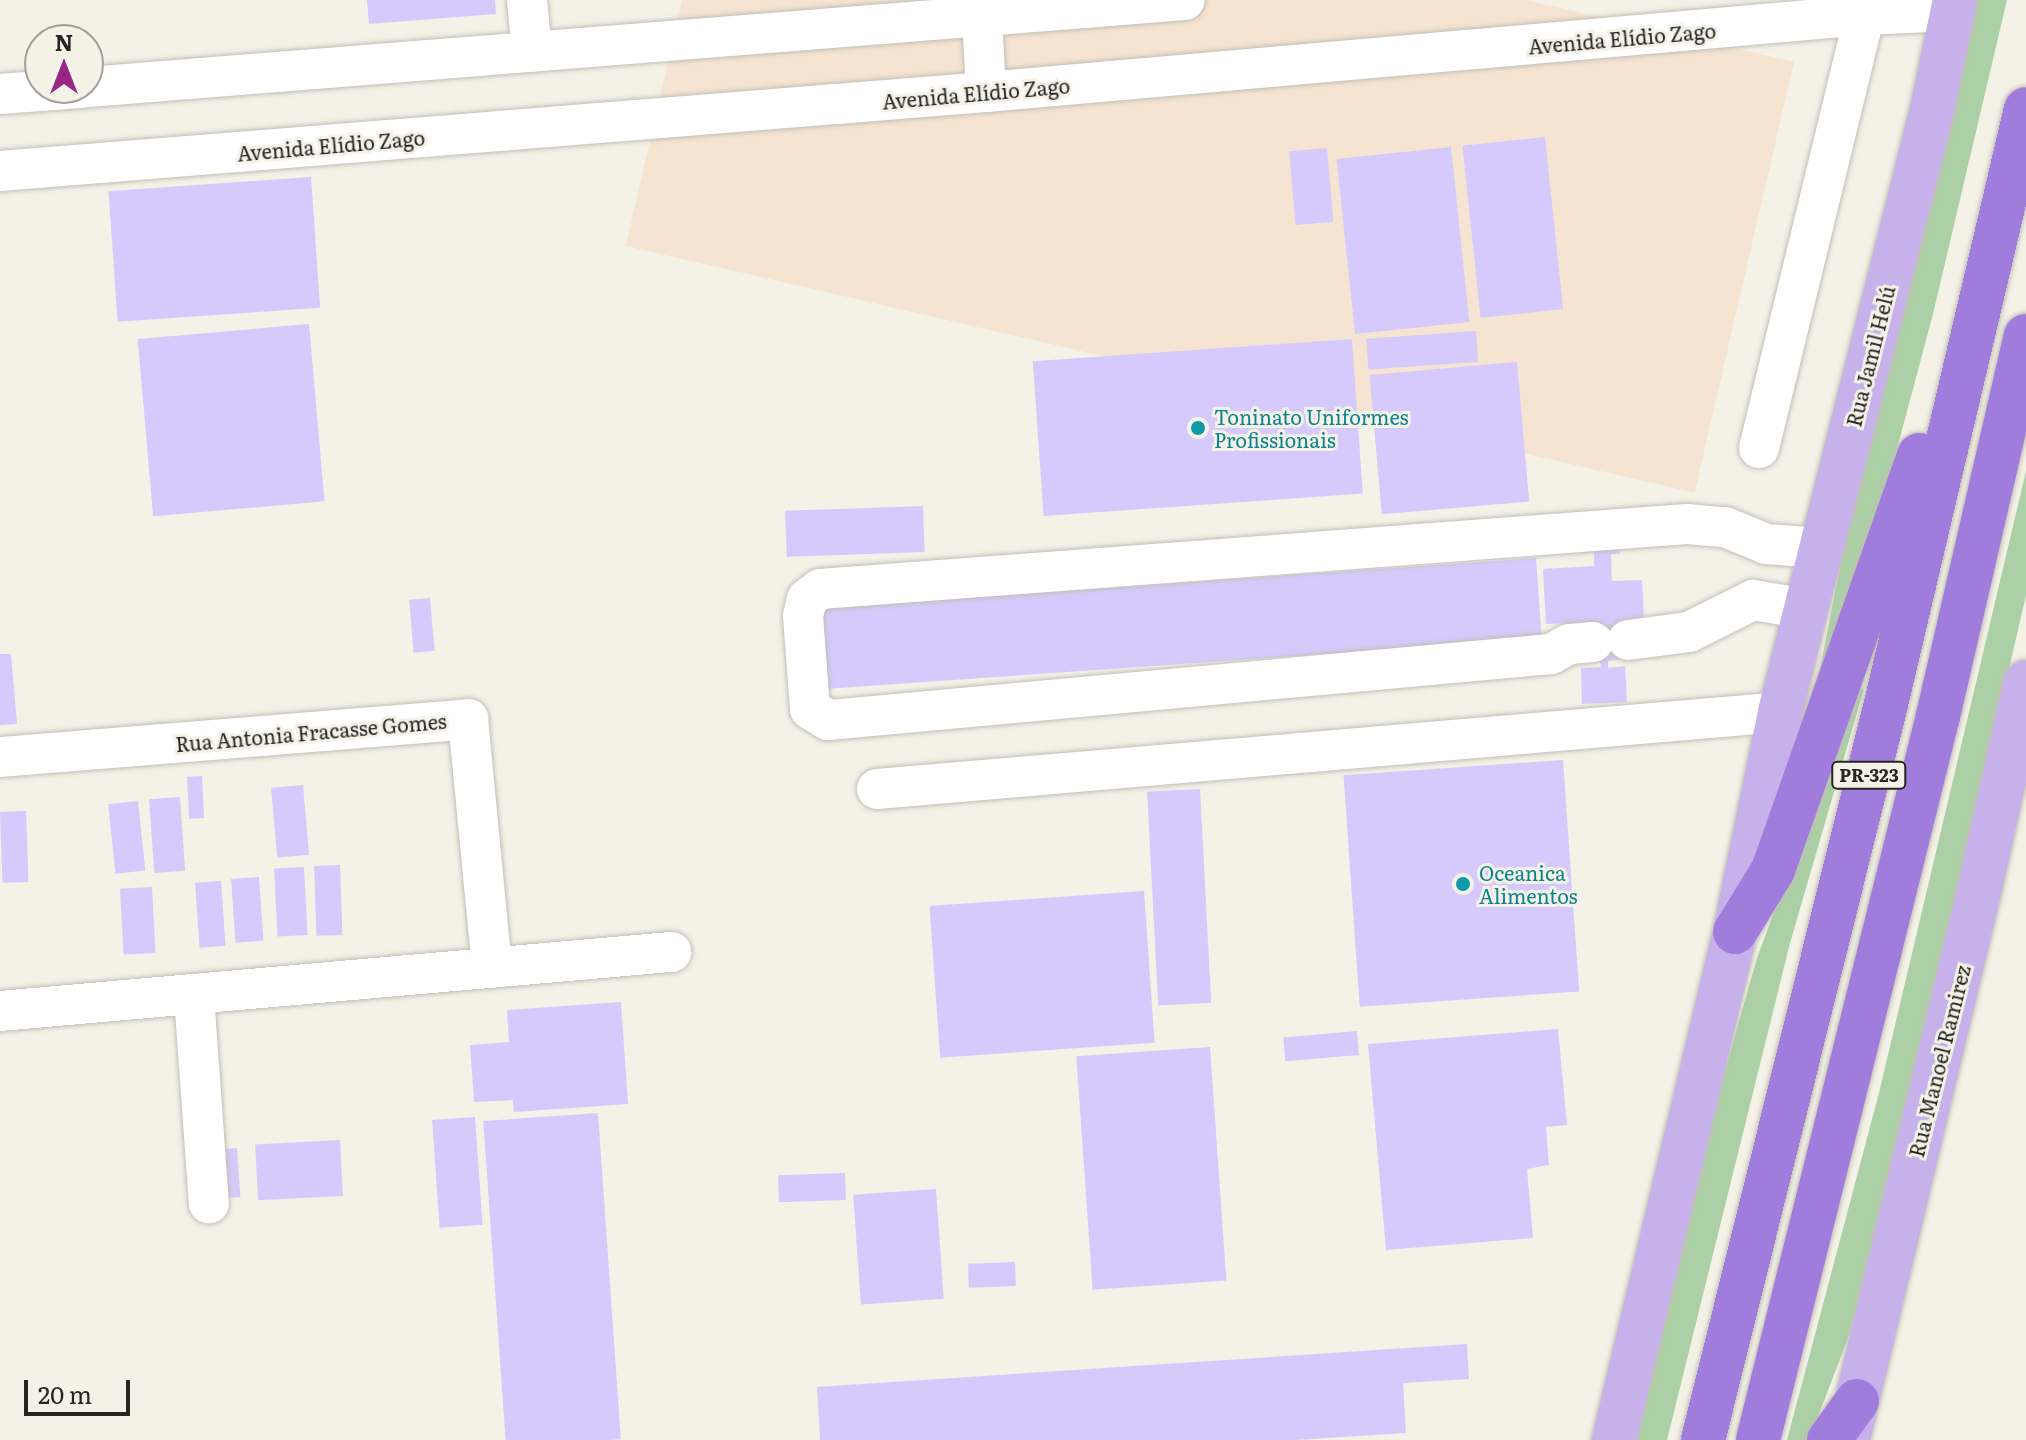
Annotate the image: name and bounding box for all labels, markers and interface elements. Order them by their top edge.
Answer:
street label: Avenida Elídio Zago [1527,18,1717,58]
north arrow [24,24,104,104]
text: N [55,25,73,58]
street label: Avenida Elídio Zago [881,73,1071,113]
street label: Avenida Elídio Zago [236,125,426,165]
street label: Rua Jamil Helú [1841,283,1899,429]
place label: Toninato Uniformes Profissionais [1214,404,1409,451]
marker: Toninato Uniformes Profissionais [1189,419,1207,437]
street label: Rua Antonia Fracasse Gomes [174,708,448,756]
road number: PR-323 [1831,761,1907,789]
place label: Oceanica Alimentos [1479,860,1578,907]
marker: Oceanica Alimentos [1454,875,1472,893]
street label: Rua Manoel Ramirez [1904,963,1974,1159]
scale bar [28,1364,134,1414]
text: 20 m [38,1376,92,1411]

